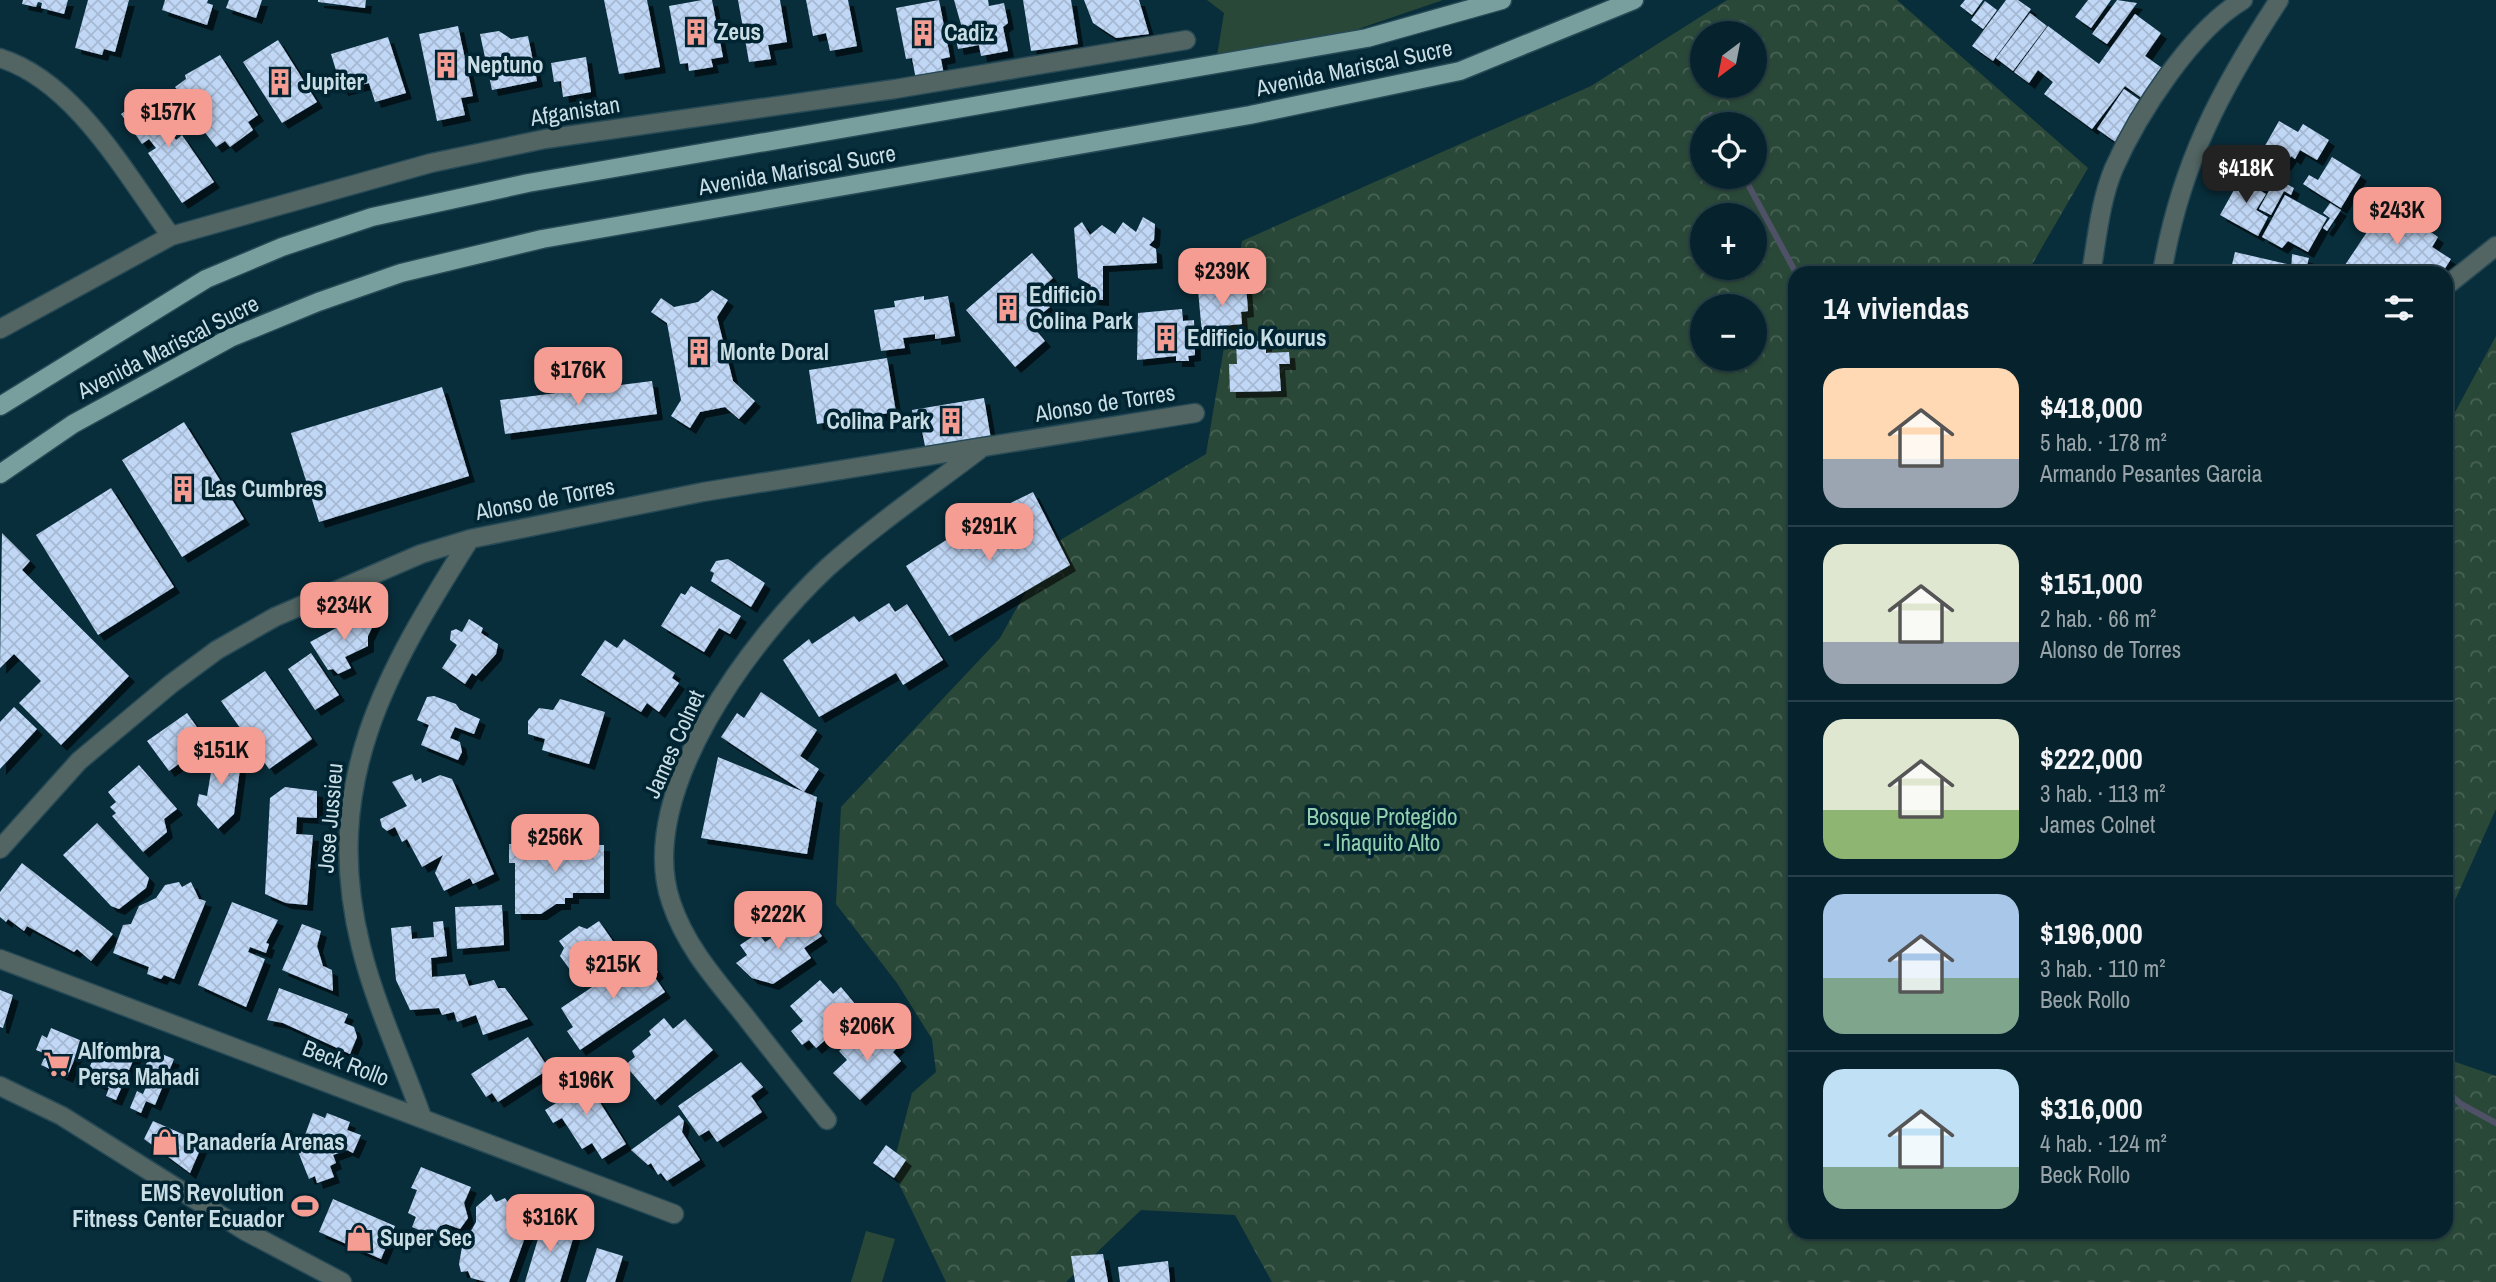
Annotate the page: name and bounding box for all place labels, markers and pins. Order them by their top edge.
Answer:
place label: Zeus [717,16,761,47]
building icon: Zeus [681,17,711,47]
place label: Cadiz [944,17,995,48]
building icon: Cadiz [908,18,938,48]
place label: Neptuno [467,49,543,80]
building icon: Neptuno [431,50,461,80]
place label: Jupiter [301,66,365,97]
building icon: Jupiter [265,67,295,97]
pin: $157K [119,90,217,149]
pin: $418K [2197,146,2295,205]
pin: $243K [2348,188,2446,247]
pin: $239K [1173,248,1271,308]
place label: Edificio Colina Park [1029,279,1133,336]
building icon: Edificio Colina Park [993,293,1023,323]
place label: Edificio Kourus [1187,322,1326,353]
building icon: Edificio Kourus [1151,323,1181,353]
place label: Monte Doral [720,336,829,367]
building icon: Monte Doral [684,337,714,367]
pin: $176K [529,348,627,407]
place label: Colina Park [826,405,931,436]
building icon: Colina Park [936,406,966,436]
place label: Las Cumbres [204,473,324,504]
building icon: Las Cumbres [168,474,198,504]
pin: $291K [940,504,1038,563]
pin: $234K [295,582,393,642]
pin: $151K [172,728,270,787]
pin: $256K [506,814,604,874]
pin: $222K [729,892,827,951]
pin: $215K [564,942,662,1001]
pin: $206K [818,1004,916,1063]
place label: Alfombra Persa Mahadi [78,1035,200,1092]
supermarket icon: Alfombra Persa Mahadi [42,1049,72,1079]
pin: $196K [537,1058,635,1117]
place label: Panadería Arenas [186,1126,345,1157]
shop icon: Panadería Arenas [150,1127,180,1157]
place label: EMS Revolution Fitness Center Ecuador [72,1177,285,1234]
sports icon: EMS Revolution Fitness Center Ecuador [290,1191,320,1221]
pin: $316K [501,1194,599,1254]
place label: Super Sec [380,1222,472,1253]
shop icon: Super Sec [344,1223,374,1253]

